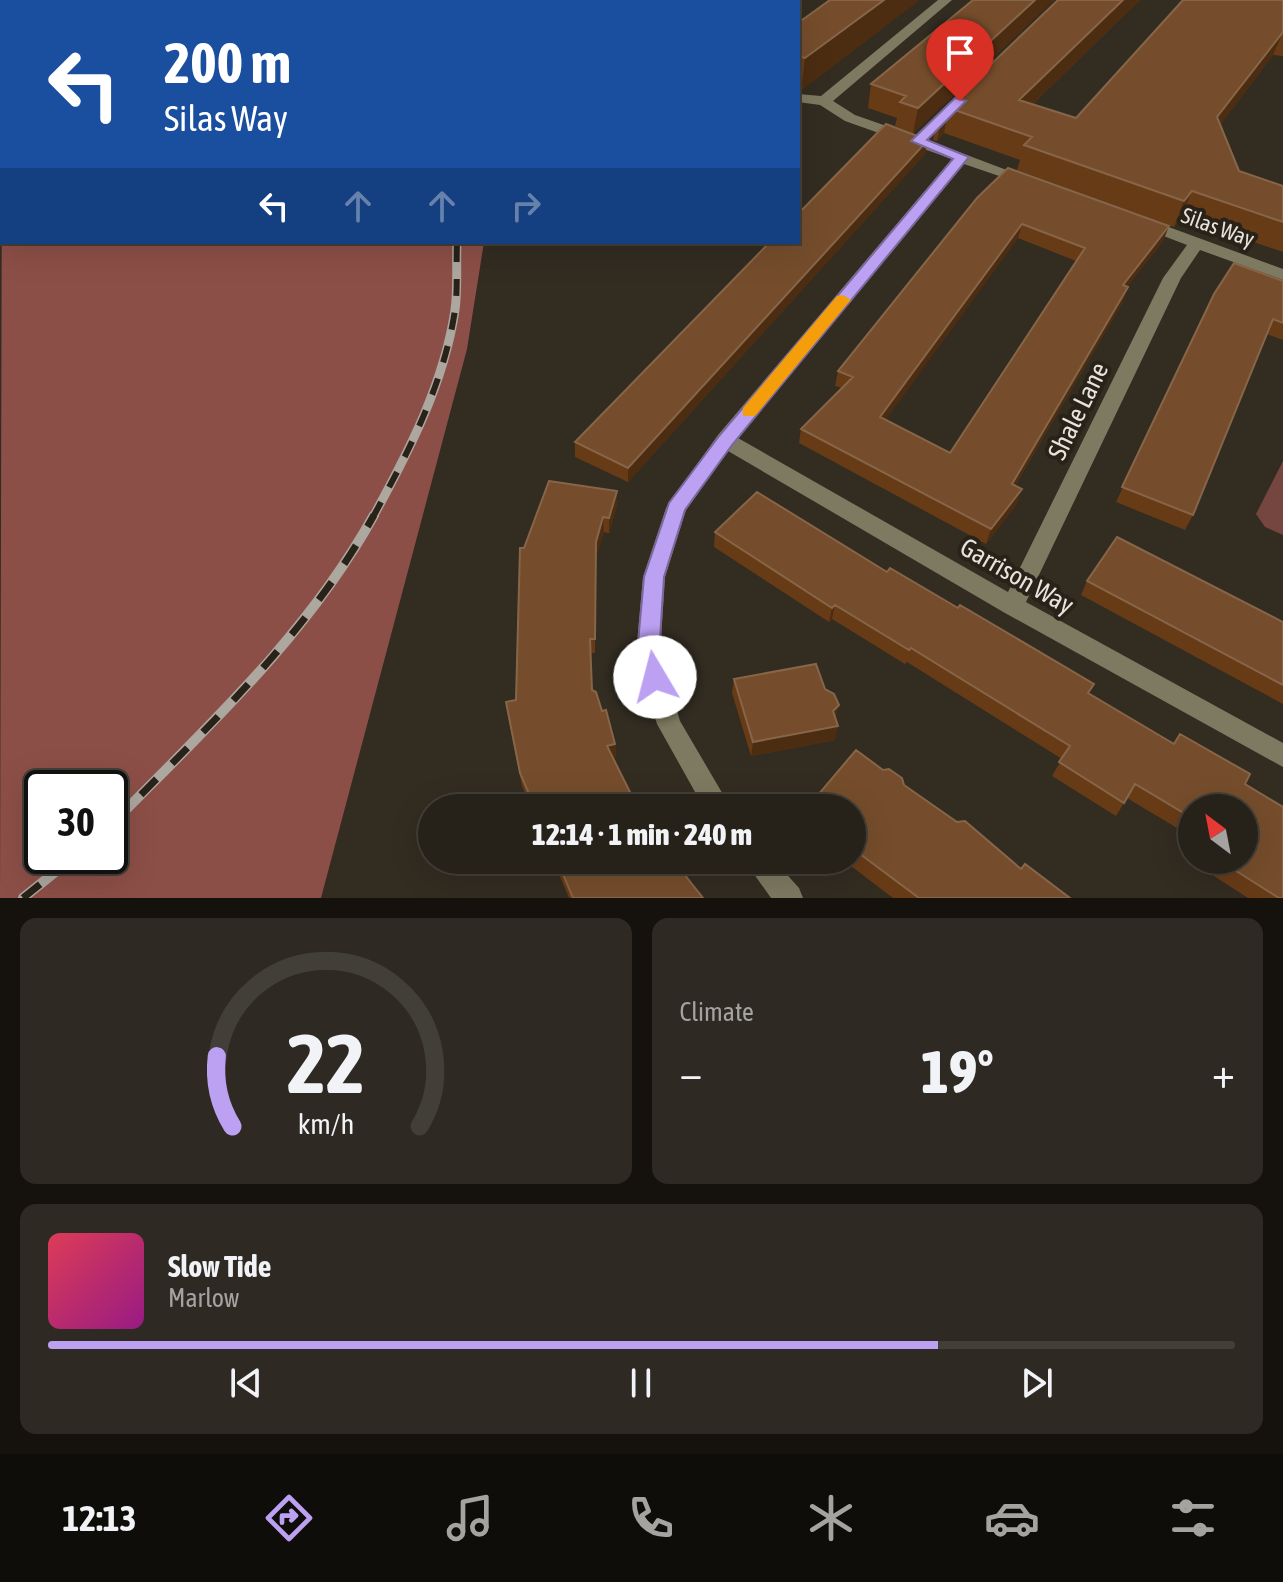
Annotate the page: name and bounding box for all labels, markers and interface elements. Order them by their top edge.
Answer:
pin [926,19,994,101]
text: 200 m [164,31,291,95]
icon: arrive [938,31,982,75]
icon: left [32,32,136,136]
text: Silas Way [164,97,288,139]
icon: left [252,184,296,228]
icon: ahead [336,184,380,228]
icon: ahead [420,184,464,228]
icon: right [504,184,548,228]
street label: Silas Way [1178,202,1258,252]
street label: Shale Lane [1042,358,1114,464]
street label: Garrison Way [955,532,1079,621]
position arrow [613,635,697,719]
speed limit sign: 30 [24,770,128,874]
north arrow [1178,794,1258,874]
map controls [1178,794,1258,874]
text: 12:14 · 1 min · 240 m [532,817,752,851]
text: Climate [680,997,754,1027]
text: 22 [287,1015,365,1111]
text: 19° [921,1037,994,1106]
text: − [680,1047,702,1097]
text: + [1212,1047,1235,1097]
text: km/h [297,1107,354,1140]
text: Slow Tide [168,1249,271,1283]
text: Marlow [168,1283,239,1313]
icon: previous [224,1361,268,1405]
icon: pause [619,1361,663,1405]
icon: next [1015,1361,1059,1405]
icon: directions [261,1490,317,1546]
icon: music [442,1490,498,1546]
icon: phone [623,1490,679,1546]
icon: climate [803,1490,859,1546]
icon: car [984,1490,1040,1546]
icon: filters [1165,1490,1221,1546]
text: 12:13 [62,1497,136,1539]

